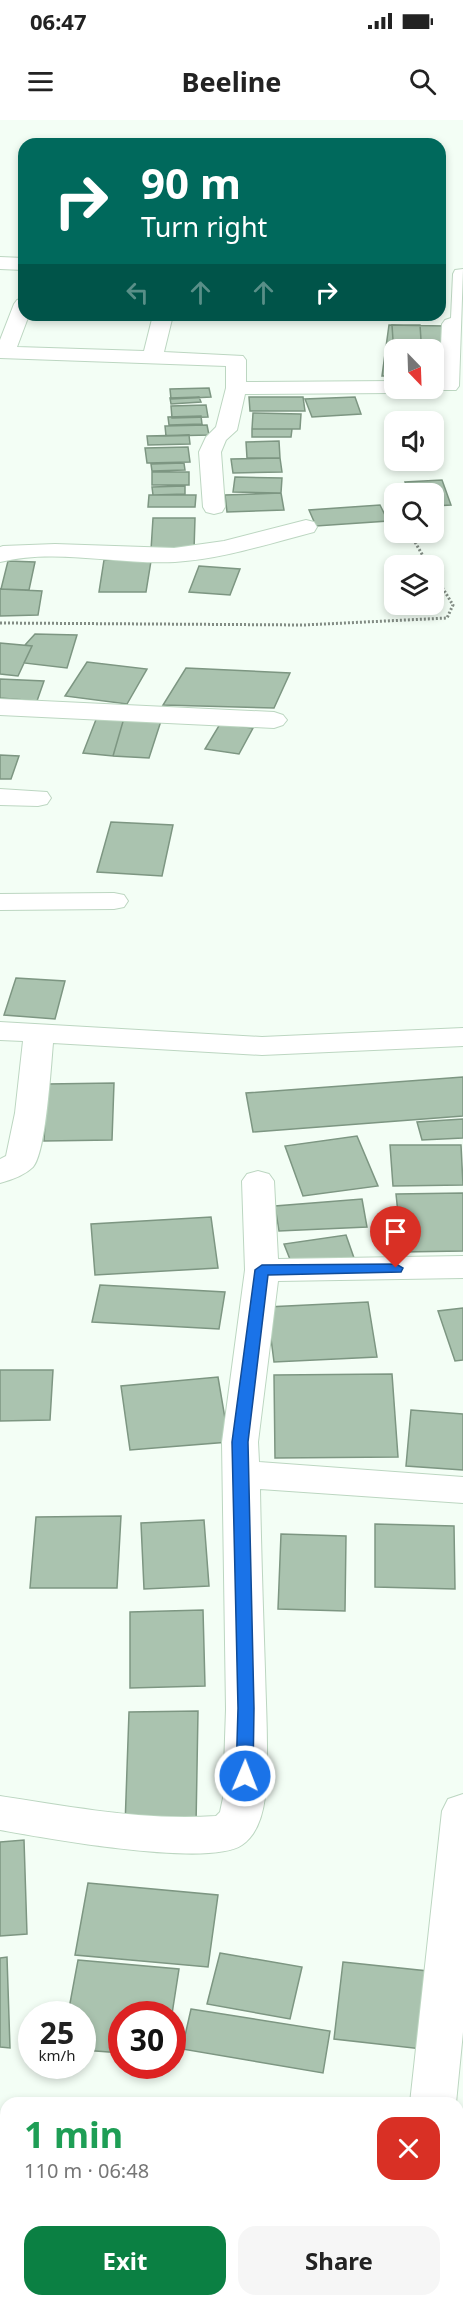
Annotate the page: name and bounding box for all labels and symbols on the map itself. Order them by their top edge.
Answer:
north arrow [384,339,444,399]
pin [370,1206,421,1268]
position arrow [213,1744,277,1808]
speed limit sign: 30 [108,2001,186,2079]

